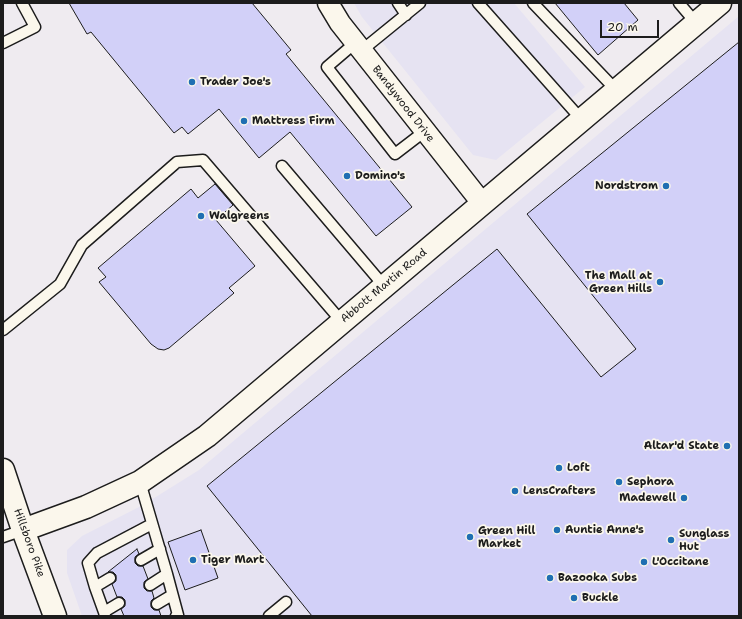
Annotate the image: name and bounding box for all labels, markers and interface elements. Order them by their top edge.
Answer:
scale bar [602,12,661,38]
text: 20 m [607,19,638,35]
street label: Bandywood Drive [369,63,437,145]
place label: Trader Joe's [200,75,271,89]
marker: Trader Joe's [187,77,197,87]
place label: Mattress Firm [252,114,335,128]
marker: Mattress Firm [239,116,249,126]
place label: Domino's [355,169,405,183]
marker: Domino's [342,171,352,181]
place label: Nordstrom [595,179,658,193]
marker: Nordstrom [661,181,671,191]
place label: Walgreens [209,209,269,223]
marker: Walgreens [196,211,206,221]
street label: Abbott Martin Road [338,246,430,326]
place label: The Mall at Green Hills [585,269,652,295]
marker: The Mall at Green Hills [655,277,665,287]
place label: Altar'd State [644,439,719,453]
marker: Altar'd State [722,441,732,451]
place label: Loft [567,461,590,475]
marker: Loft [554,463,564,473]
place label: Sephora [627,475,674,489]
marker: Sephora [614,477,624,487]
place label: LensCrafters [523,484,596,498]
marker: LensCrafters [510,486,520,496]
place label: Madewell [619,491,676,505]
marker: Madewell [679,493,689,503]
street label: Hillsboro Pike [10,507,48,579]
place label: Auntie Anne's [565,523,644,537]
place label: Green Hill Market [478,524,535,550]
marker: Auntie Anne's [552,525,562,535]
place label: Sunglass Hut [679,527,729,553]
marker: Green Hill Market [465,532,475,542]
marker: Sunglass Hut [666,535,676,545]
place label: Tiger Mart [201,553,264,567]
marker: Tiger Mart [188,555,198,565]
place label: L'Occitane [652,555,709,569]
marker: L'Occitane [639,557,649,567]
place label: Bazooka Subs [558,571,637,585]
marker: Bazooka Subs [545,573,555,583]
place label: Buckle [582,591,619,605]
marker: Buckle [569,593,579,603]

